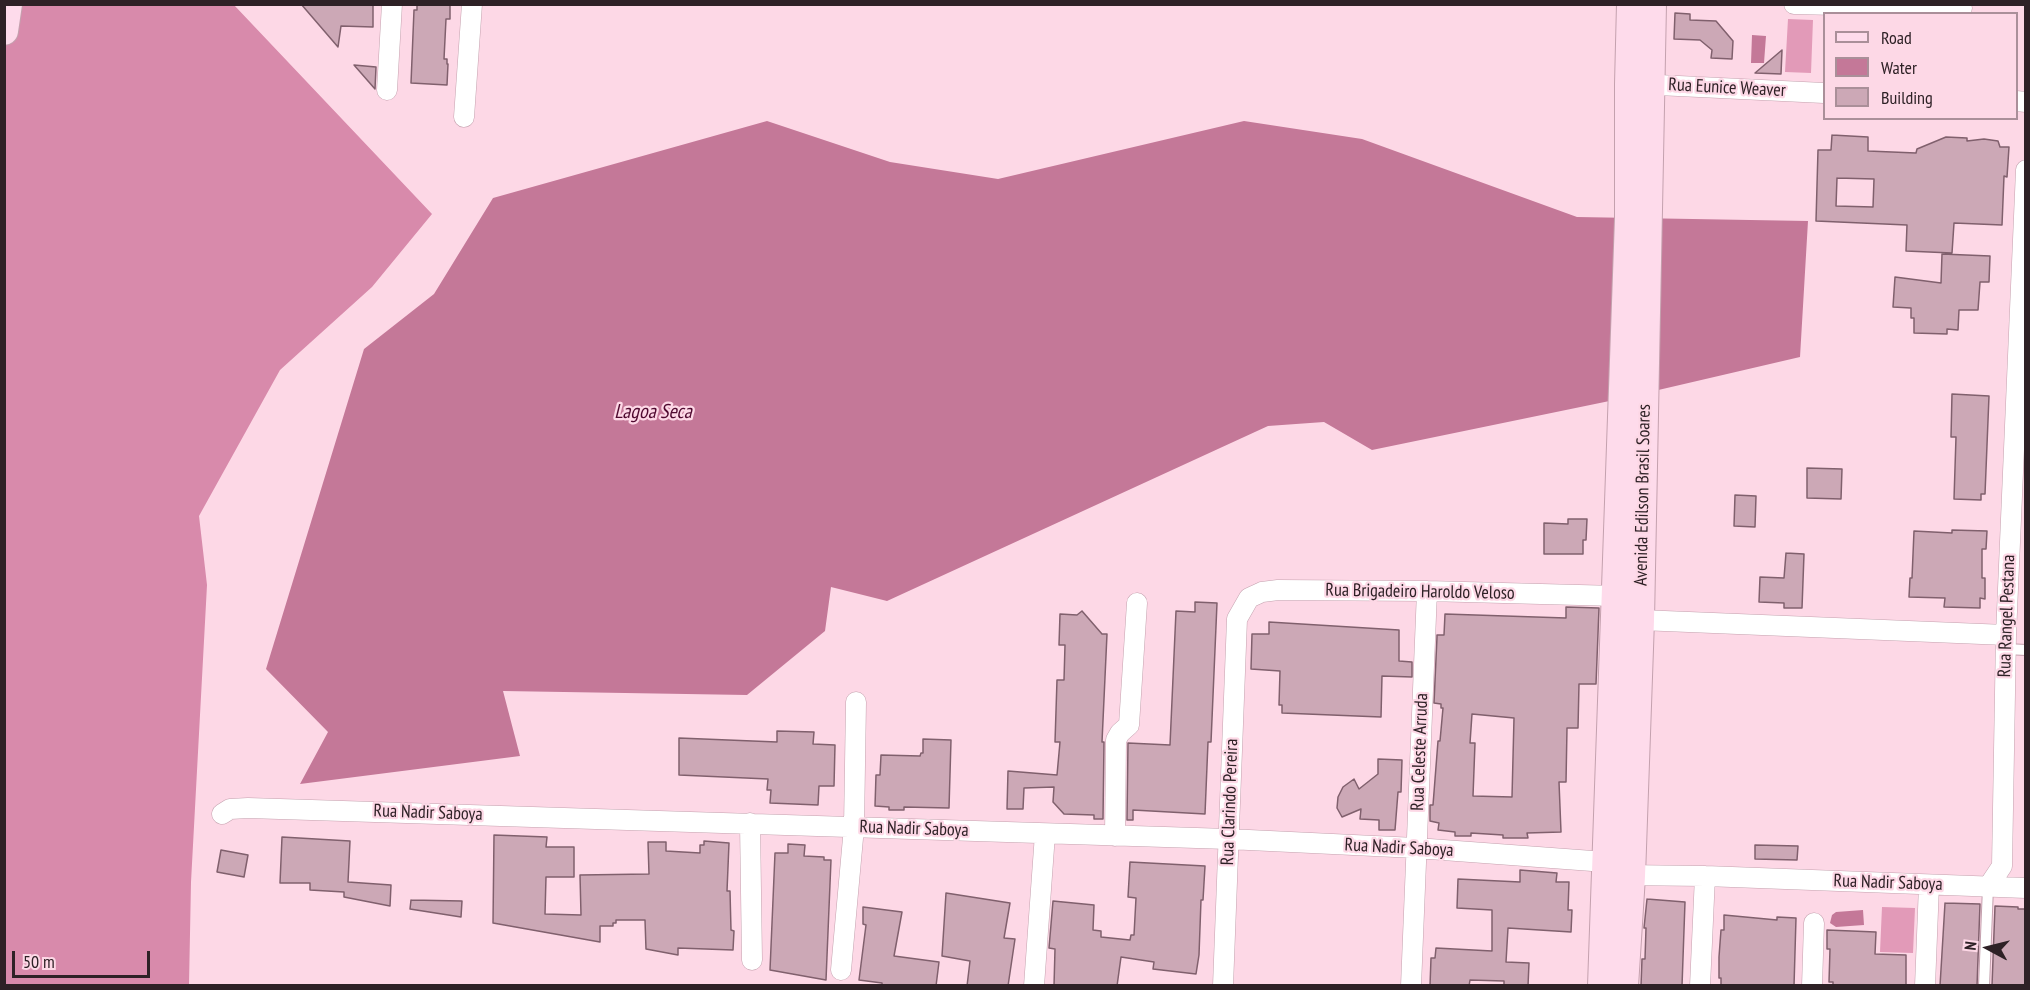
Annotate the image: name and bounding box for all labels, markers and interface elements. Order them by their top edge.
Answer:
legend [1823,12,2018,120]
text: Road [1881,26,1912,49]
text: Water [1881,56,1917,79]
street label: Rua Eunice Weaver [1668,74,1786,102]
text: Building [1881,86,1933,109]
water label: Lagoa Seca [614,400,692,424]
street label: Avenida Edilson Brasil Soares [1631,404,1655,586]
street label: Rua Rangel Pestana [1994,554,2020,678]
street label: Rua Brigadeiro Haroldo Veloso [1325,580,1515,604]
street label: Rua Celeste Arruda [1407,693,1433,811]
street label: Rua Clarindo Pereira [1217,738,1243,866]
street label: Rua Nadir Saboya [373,800,483,826]
street label: Rua Nadir Saboya [859,816,969,842]
street label: Rua Nadir Saboya [1344,834,1454,862]
street label: Rua Nadir Saboya [1833,870,1943,896]
north arrow [1958,918,2018,978]
scale bar [15,939,153,977]
text: N [1960,940,1981,951]
text: 50 m [23,950,55,973]

